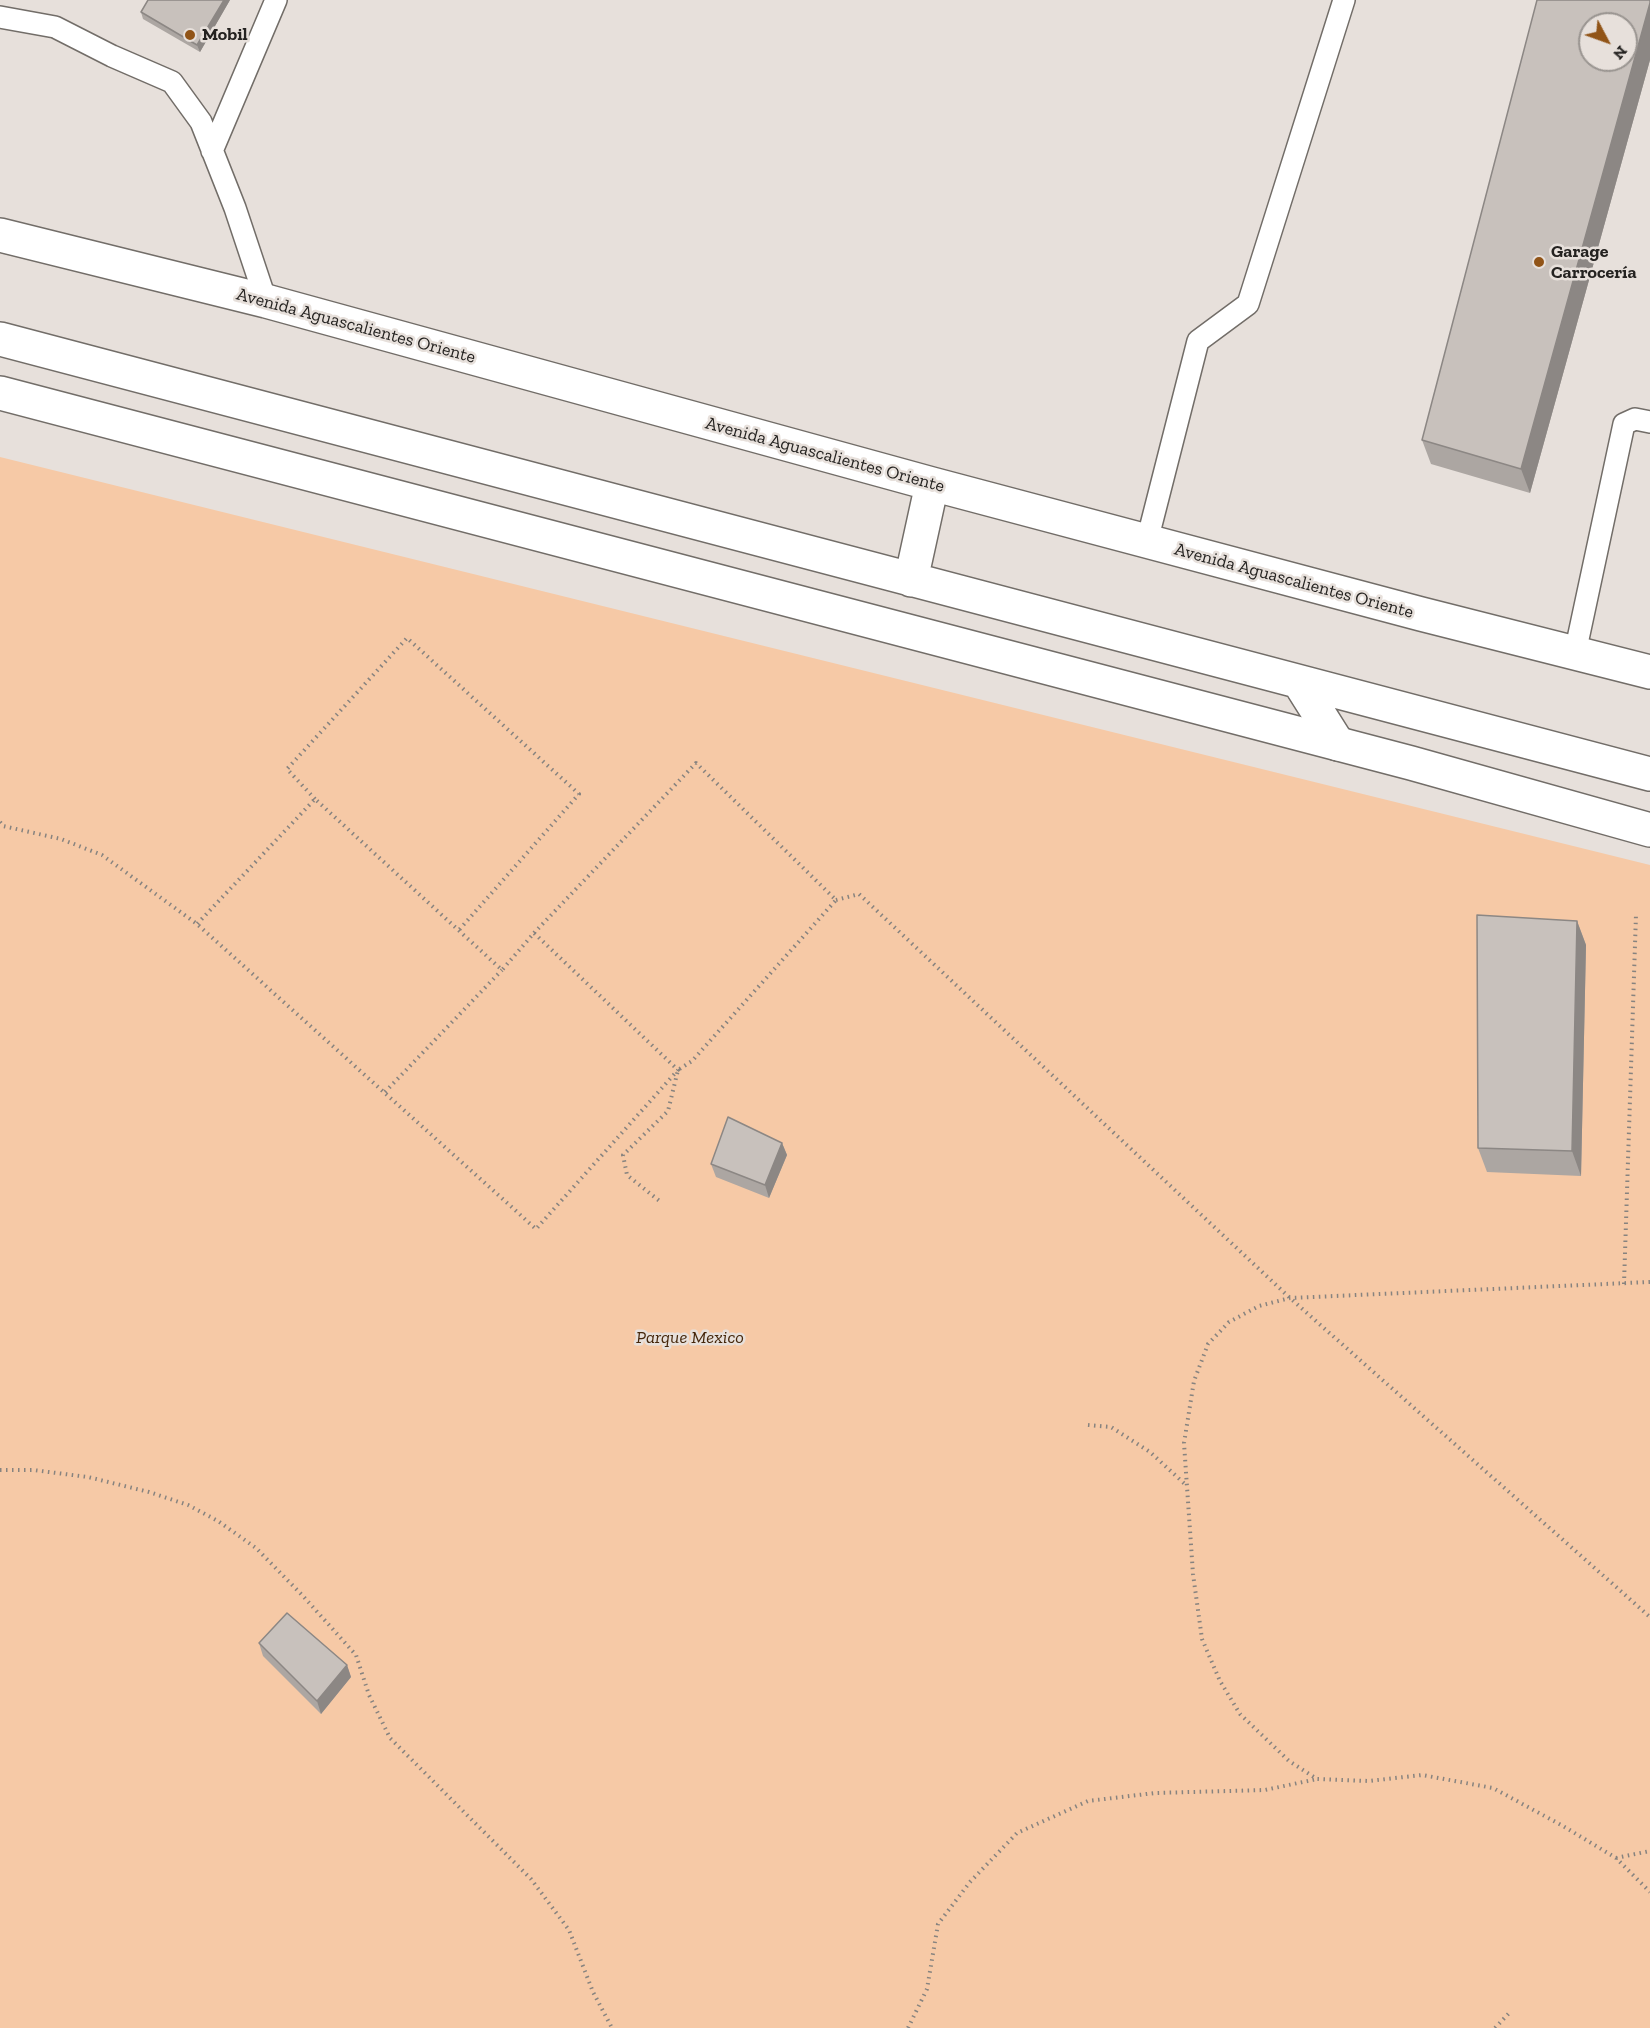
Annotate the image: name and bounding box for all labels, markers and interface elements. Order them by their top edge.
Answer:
north arrow [1578,12,1638,72]
place label: Mobil [202,24,248,46]
marker: Mobil [183,28,197,42]
text: N [1609,42,1632,64]
place label: Garage Carrocería [1551,241,1637,284]
marker: Garage Carrocería [1532,255,1546,269]
street label: Avenida Aguascalientes Oriente [234,284,478,368]
street label: Avenida Aguascalientes Oriente [703,413,947,497]
street label: Avenida Aguascalientes Oriente [1172,539,1416,623]
park label: Parque Mexico [636,1327,744,1349]

